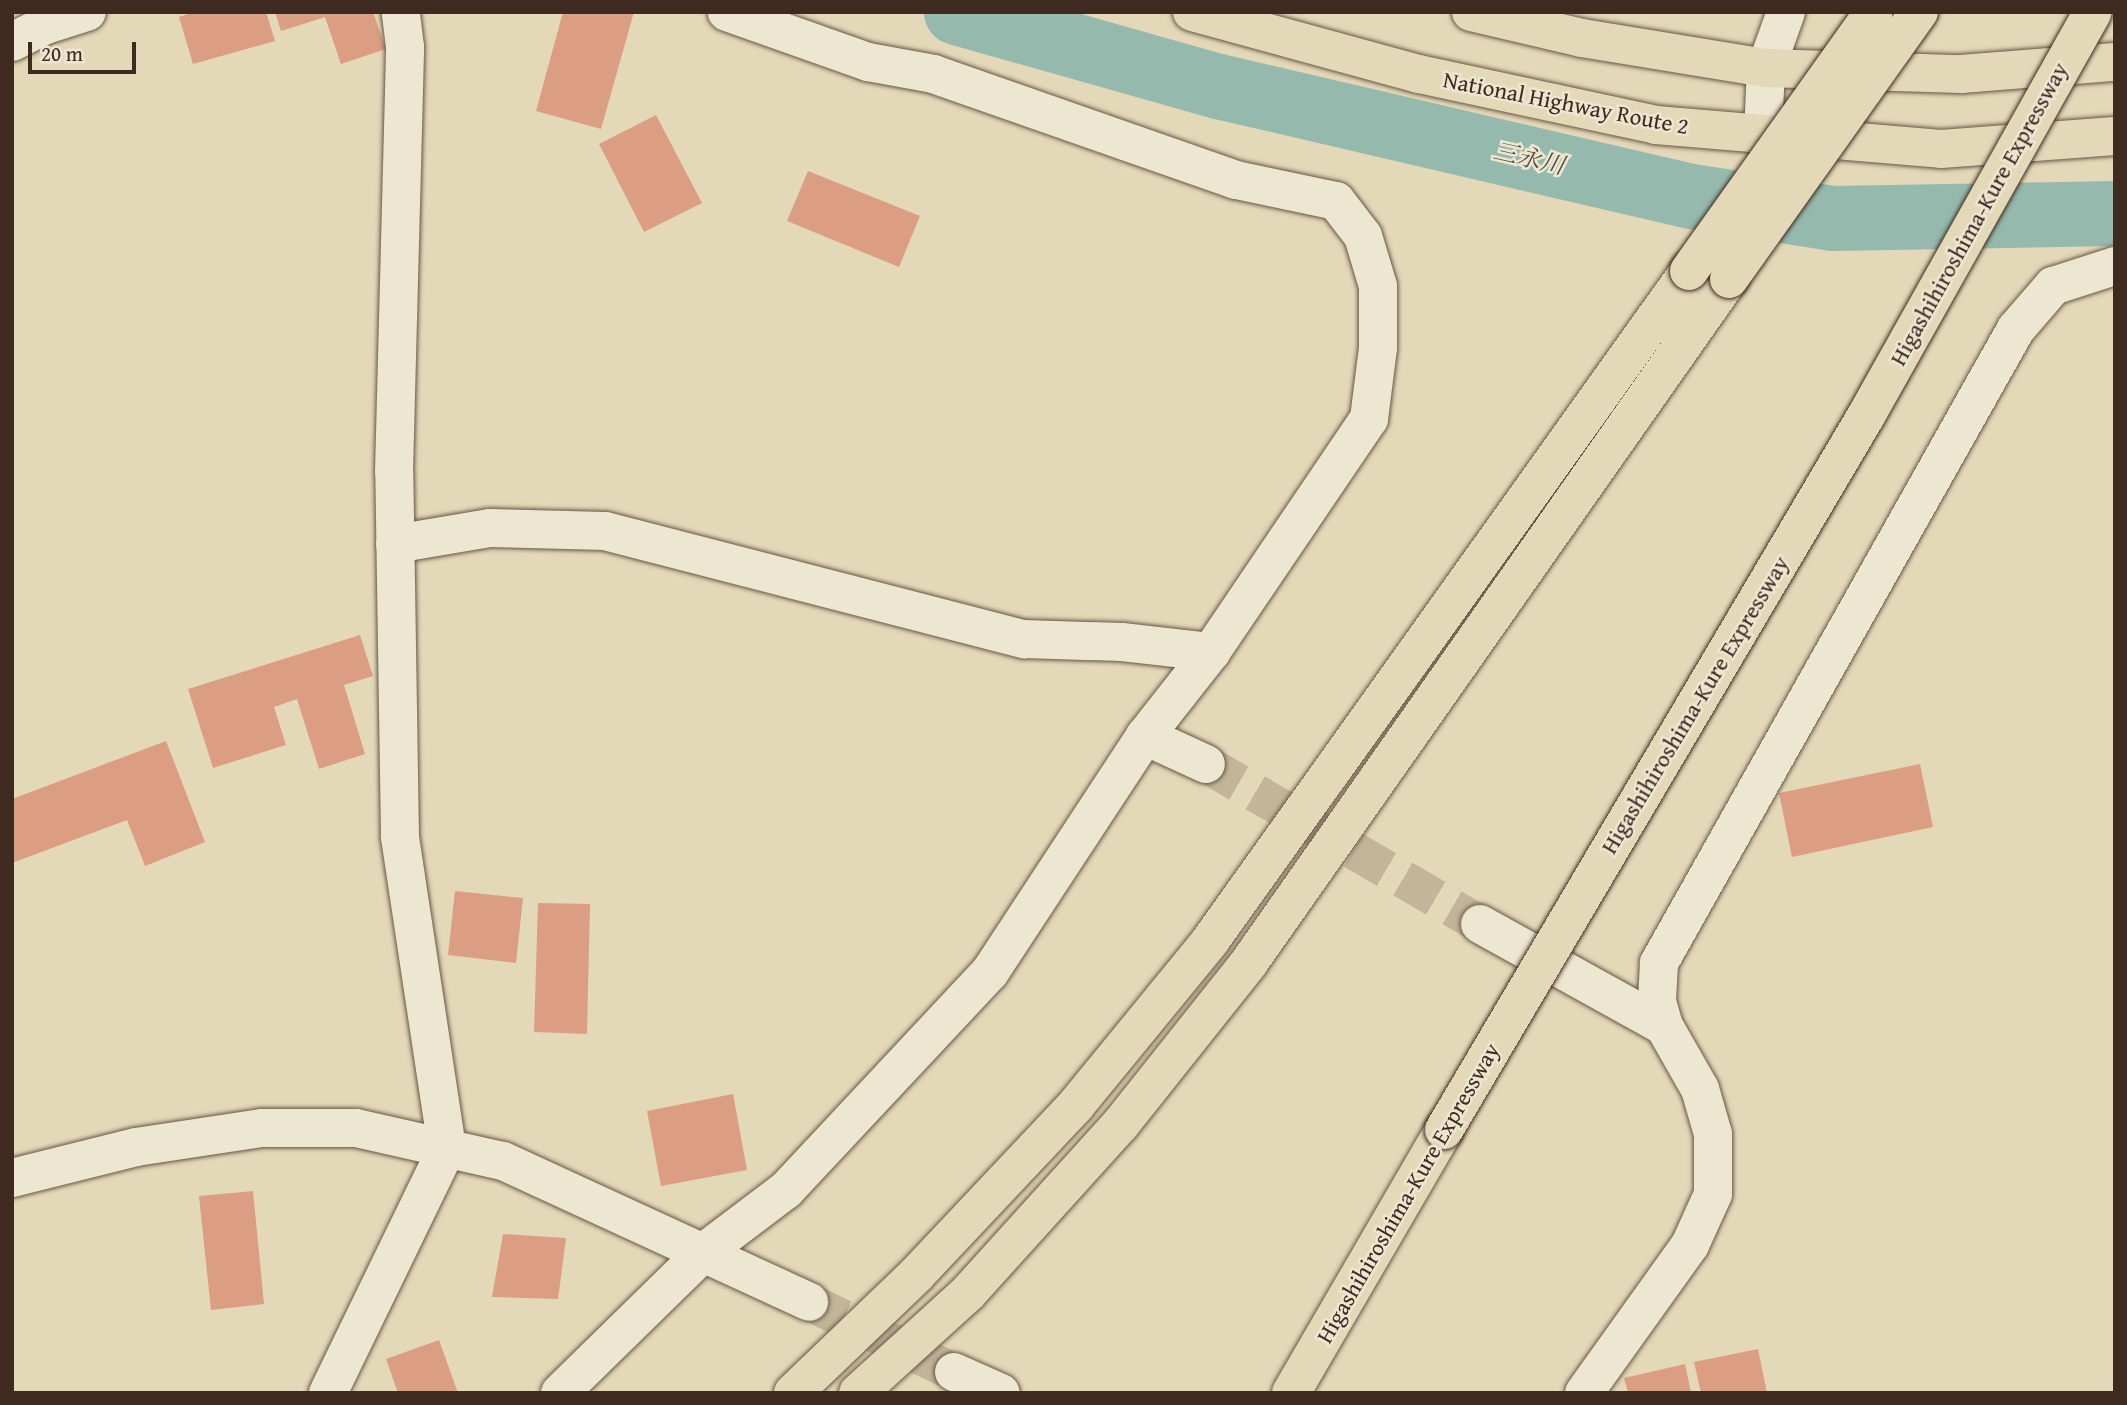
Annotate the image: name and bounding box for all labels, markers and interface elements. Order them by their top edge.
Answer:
scale bar [32,28,140,72]
text: 20 m [41,38,83,69]
street label: Higashihiroshima-Kure Expressway [1884,58,2074,370]
street label: National Highway Route 2 [1441,66,1691,140]
water label: 三永川 [1491,136,1567,180]
street label: Higashihiroshima-Kure Expressway [1595,551,1795,859]
street label: Higashihiroshima-Kure Expressway [1311,1038,1505,1348]

